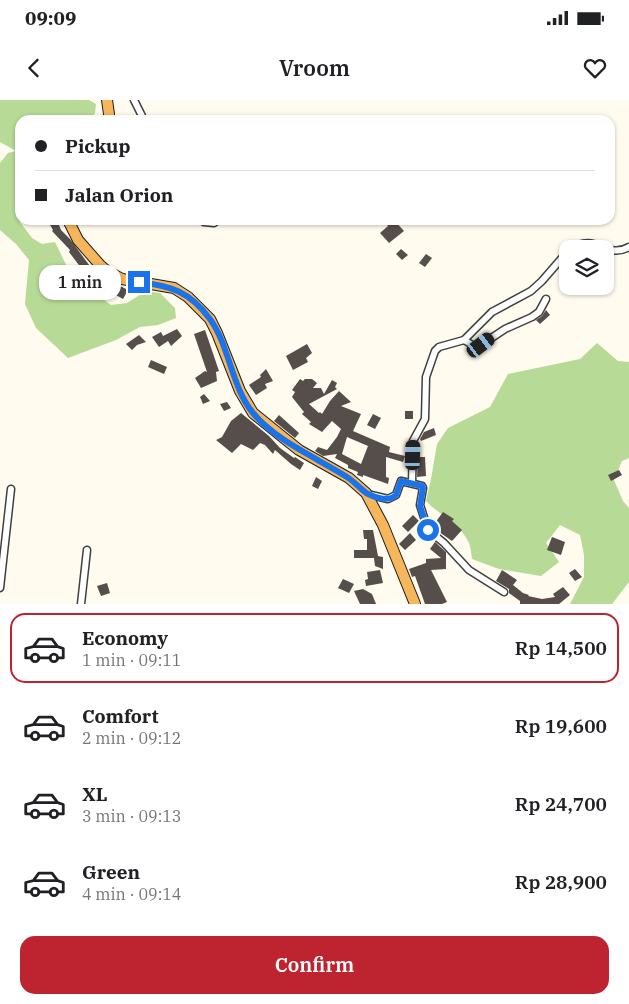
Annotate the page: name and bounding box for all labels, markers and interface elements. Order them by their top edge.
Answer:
text: 09:09 [25,6,76,30]
text: Vroom [279,53,350,82]
icon: back [20,54,48,82]
icon: heart [581,54,609,82]
text: Pickup [65,134,130,158]
text: Jalan Orion [65,183,173,207]
map controls [559,240,614,295]
button: layers [559,240,614,295]
callout: 1 min [39,264,122,300]
route end [128,271,150,293]
text: 1 min [58,272,102,292]
car [464,330,497,360]
car [404,440,421,470]
route start [417,519,439,541]
icon: car [22,626,67,671]
text: Economy [82,626,168,650]
text: Rp 14,500 [515,636,607,660]
text: 1 min · 09:11 [82,650,181,670]
icon: car [22,704,67,749]
text: Comfort [82,704,159,728]
text: Rp 19,600 [515,714,607,738]
text: 2 min · 09:12 [82,728,181,748]
icon: car [22,782,67,827]
text: XL [82,782,108,806]
text: Rp 24,700 [515,792,607,816]
text: 3 min · 09:13 [82,806,181,826]
icon: car [22,860,67,905]
text: Green [82,860,140,884]
text: Rp 28,900 [515,870,607,894]
text: 4 min · 09:14 [82,884,181,904]
button: Confirm [20,936,609,994]

